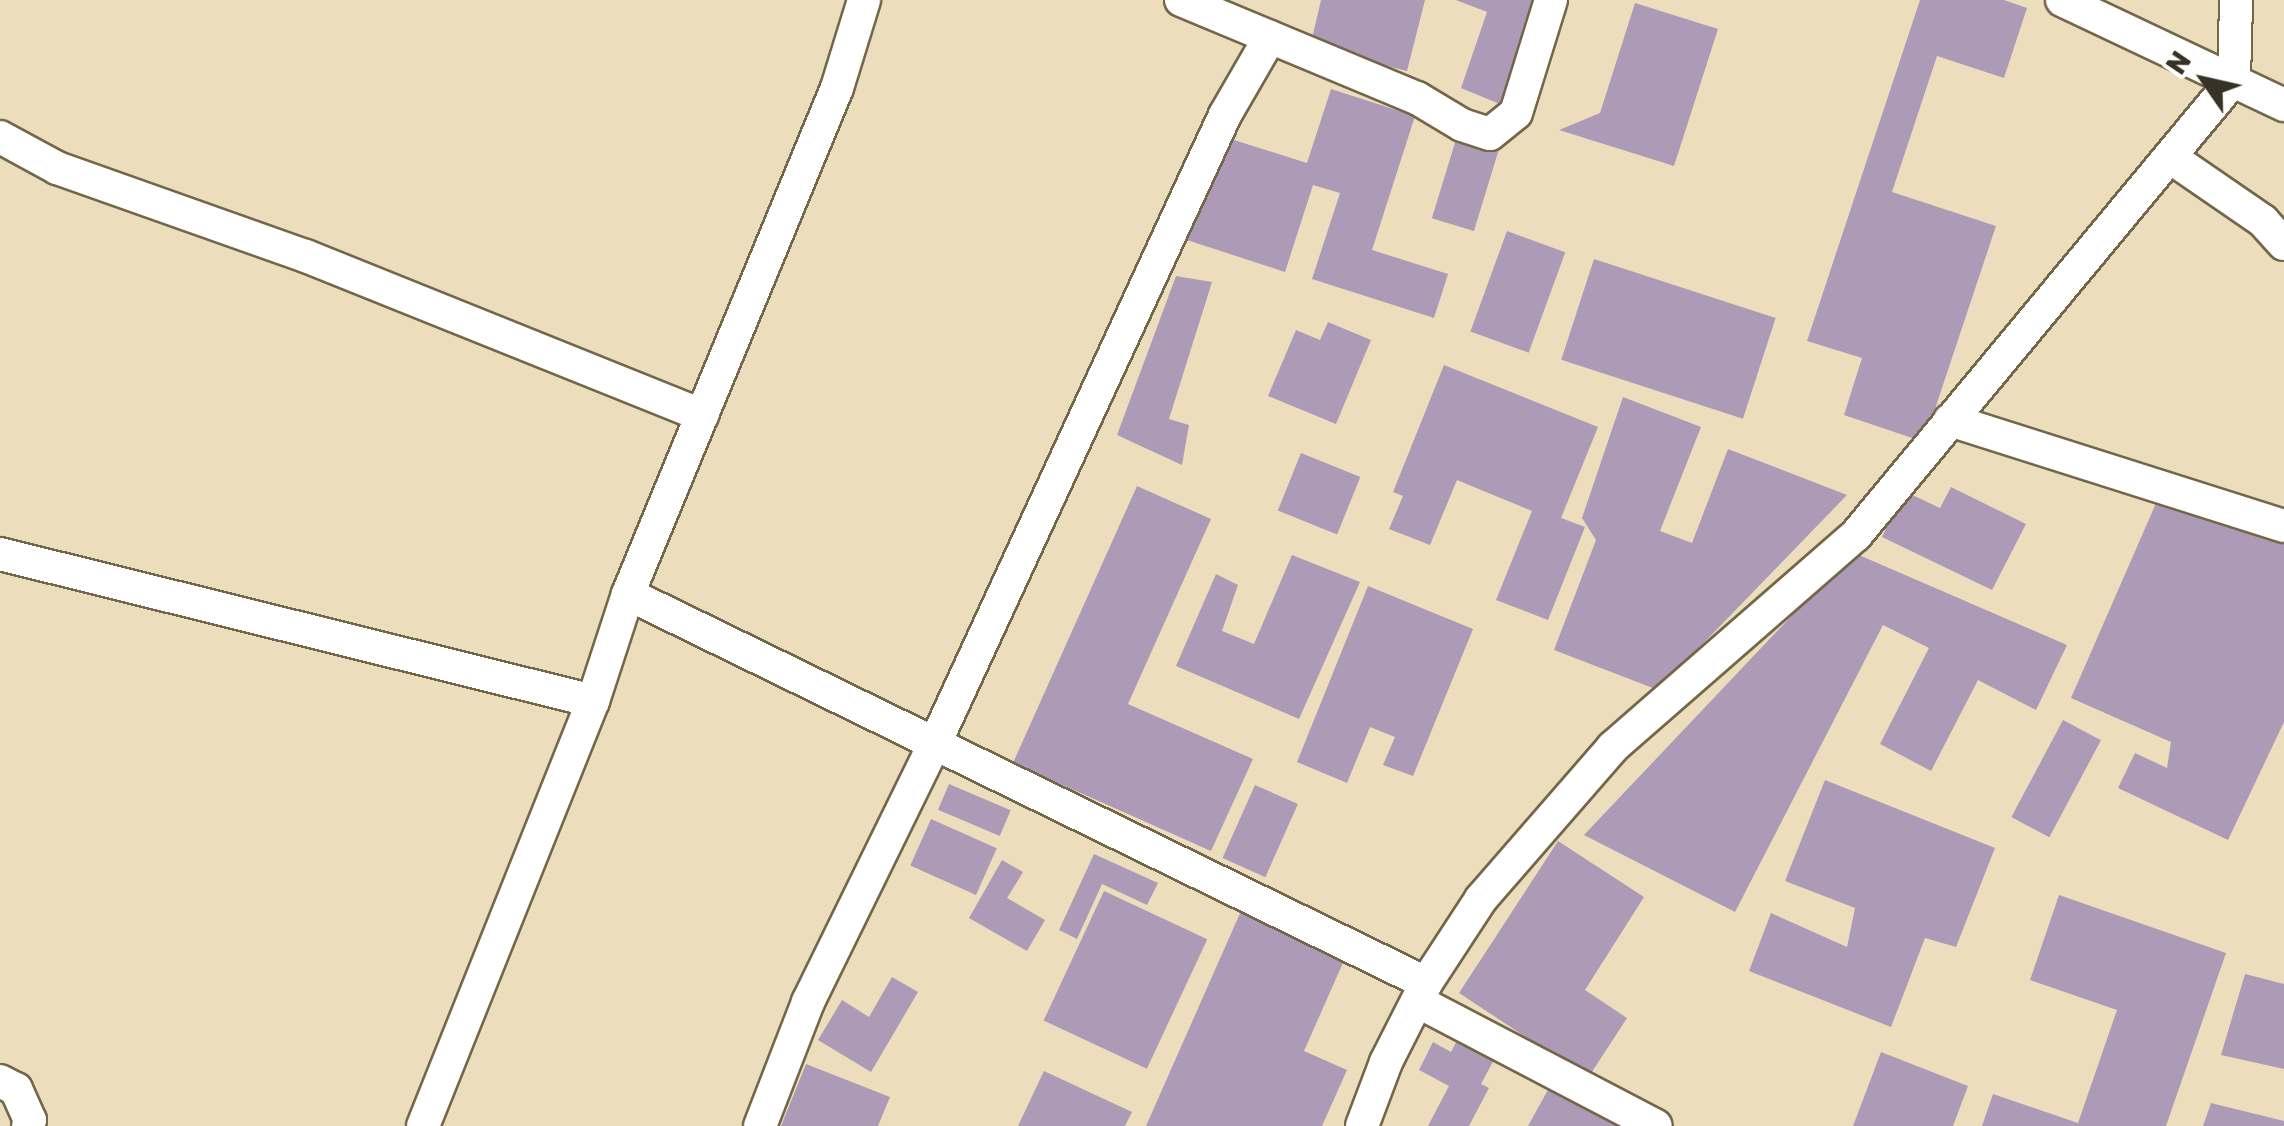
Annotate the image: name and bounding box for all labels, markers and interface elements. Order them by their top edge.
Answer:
north arrow [2154,30,2254,130]
text: N [2159,45,2198,81]

